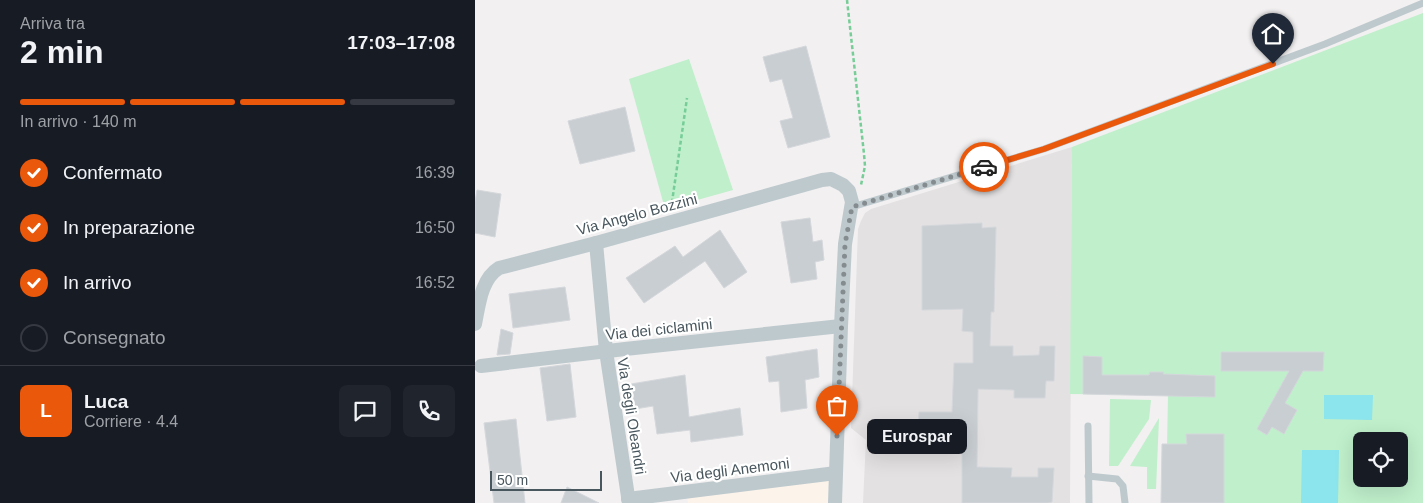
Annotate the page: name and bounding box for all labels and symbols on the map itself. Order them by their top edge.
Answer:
pin [1252,13,1294,64]
courier [959,142,1009,192]
street label: Via Angelo Bozzini [575,190,699,238]
street label: Via dei ciclamini [605,315,713,343]
street label: Via degli Oleandri [614,356,650,476]
pin [816,385,858,436]
callout: Eurospar [867,418,967,454]
street label: Via degli Anemoni [670,454,790,486]
scale bar [490,468,603,491]

